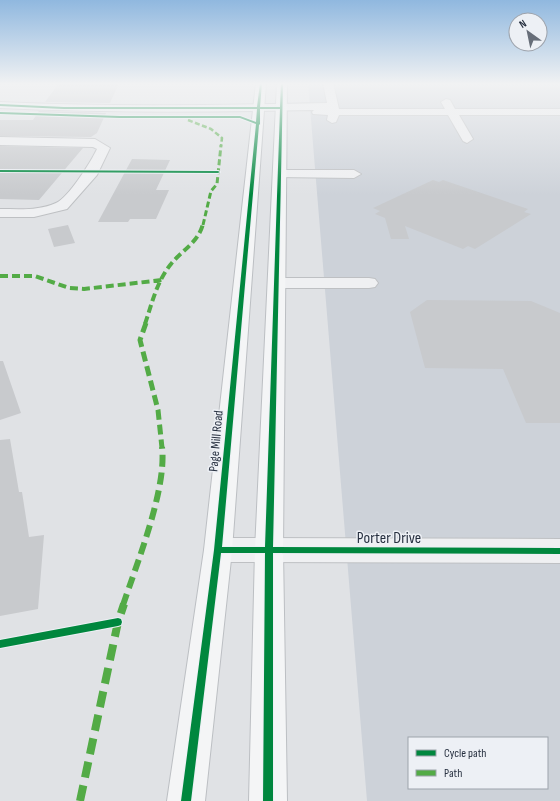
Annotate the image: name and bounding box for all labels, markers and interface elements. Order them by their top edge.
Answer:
north arrow [508,12,548,52]
text: N [517,17,529,31]
street label: Page Mill Road [205,410,227,472]
street label: Porter Drive [357,529,421,548]
legend [408,737,548,789]
text: Cycle path [444,746,486,761]
text: Path [444,766,462,781]

